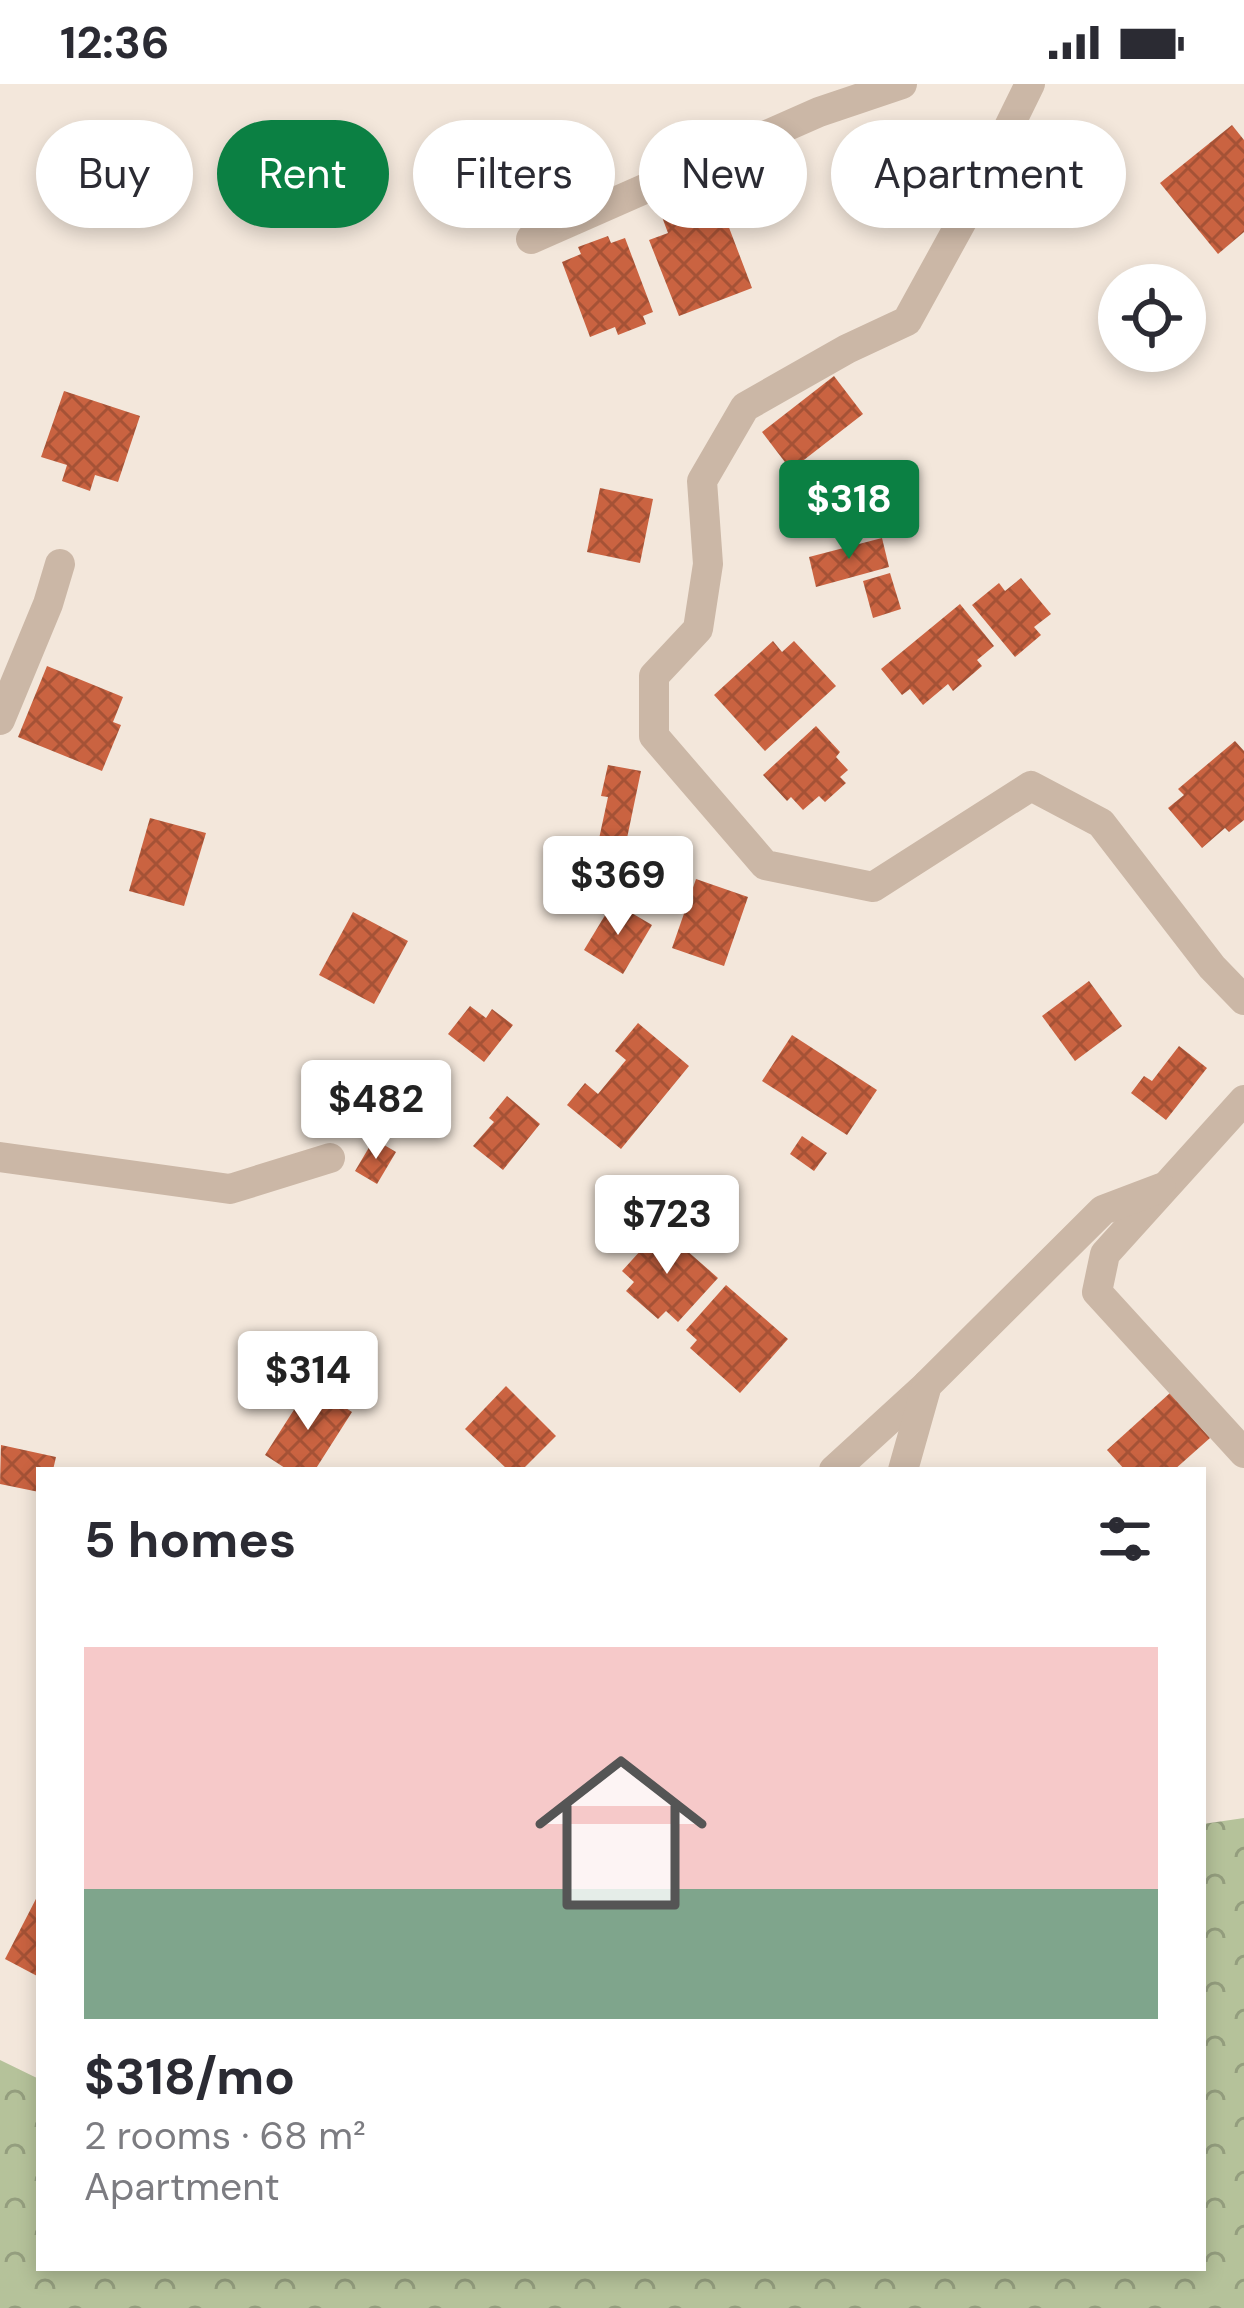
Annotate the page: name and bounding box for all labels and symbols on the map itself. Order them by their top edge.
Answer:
pin: $318 [778,460,920,562]
pin: $369 [547,836,689,938]
pin: $482 [305,1060,447,1162]
pin: $723 [596,1175,738,1277]
pin: $314 [237,1331,379,1433]

